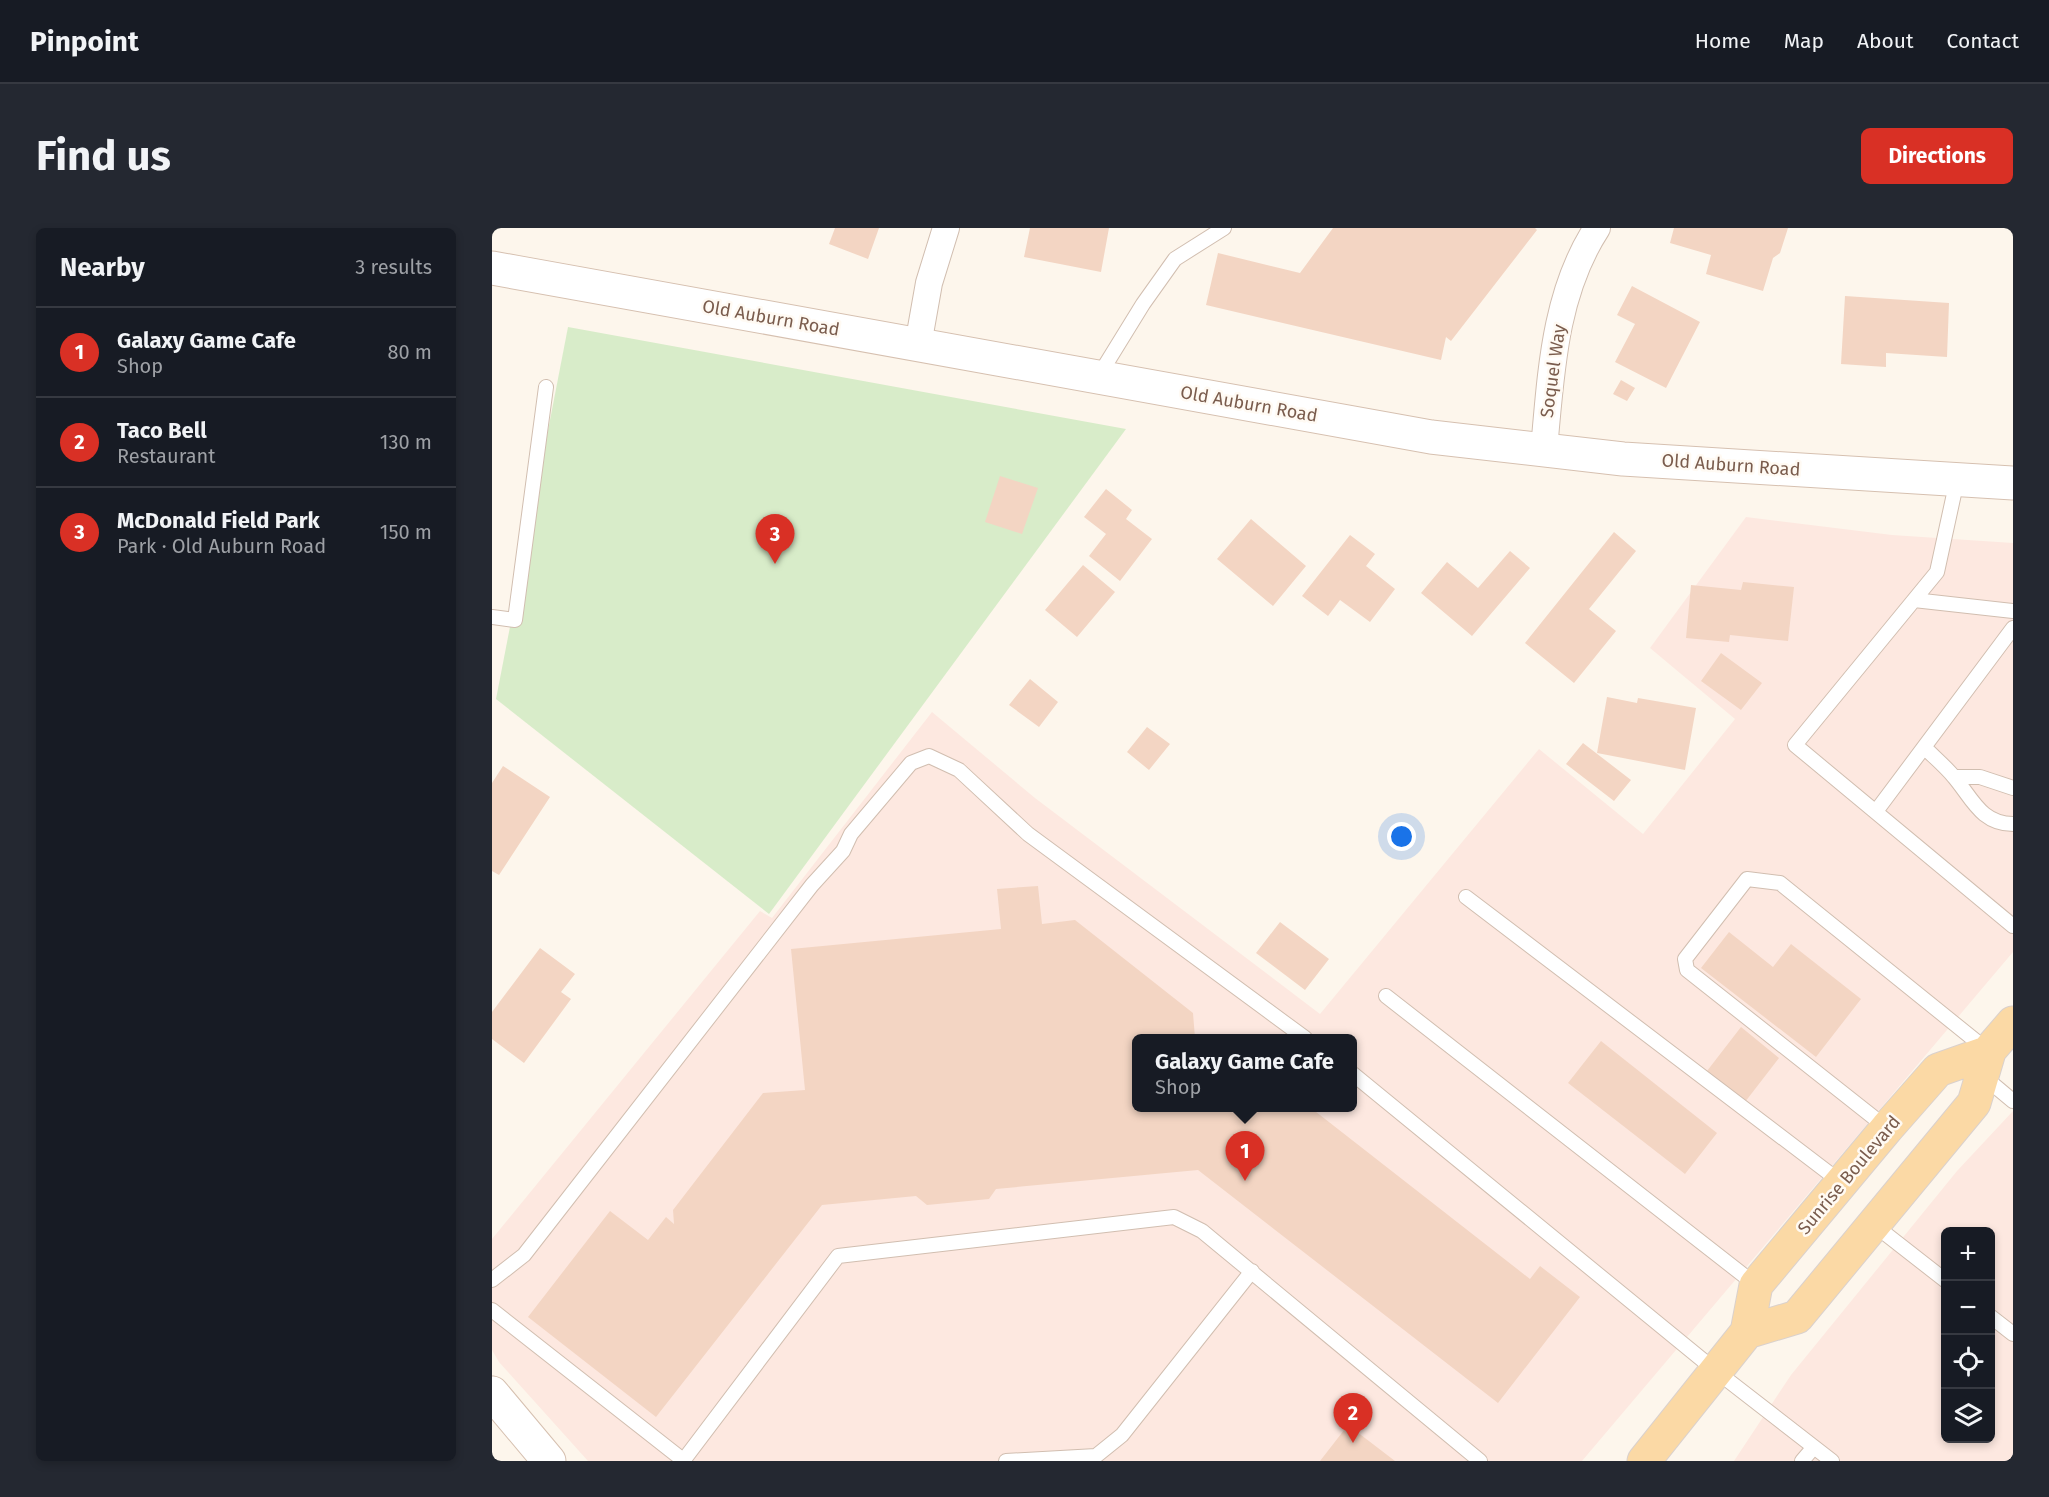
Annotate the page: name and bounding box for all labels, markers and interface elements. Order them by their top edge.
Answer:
text: Pinpoint [30,25,139,58]
text: Home [1695,28,1751,54]
text: Map [1784,28,1824,54]
text: About [1857,28,1914,54]
text: Contact [1947,28,2019,54]
button: Directions [1861,128,2013,184]
text: Find us [36,131,171,181]
text: Nearby [60,252,145,283]
text: 3 results [355,255,432,279]
street label: Old Auburn Road [701,295,841,341]
street label: Soquel Way [1536,323,1570,419]
text: Galaxy Game Cafe [117,327,296,354]
text: 1 [75,340,84,364]
text: 80 m [387,340,432,364]
text: Shop [117,354,163,378]
street label: Old Auburn Road [1179,381,1319,427]
text: Taco Bell [117,417,207,444]
text: 2 [74,430,85,454]
text: 130 m [380,430,432,454]
text: Restaurant [117,444,215,468]
street label: Old Auburn Road [1661,449,1801,481]
text: McDonald Field Park [117,507,320,534]
pin: 3 [756,514,794,564]
text: 3 [74,520,85,544]
text: 150 m [380,520,432,544]
text: Park · Old Auburn Road [117,534,326,558]
your location [1387,822,1416,851]
popup [1132,1034,1357,1112]
text: Galaxy Game Cafe [1155,1048,1334,1075]
text: Shop [1155,1075,1201,1099]
street label: Sunrise Boulevard [1793,1111,1905,1239]
pin: 1 [1226,1132,1264,1181]
map controls [1941,1227,1995,1443]
button: + [1941,1227,1995,1281]
button: − [1941,1281,1995,1335]
button: locate [1941,1335,1995,1389]
button: layers [1941,1389,1995,1443]
pin: 2 [1334,1394,1372,1443]

